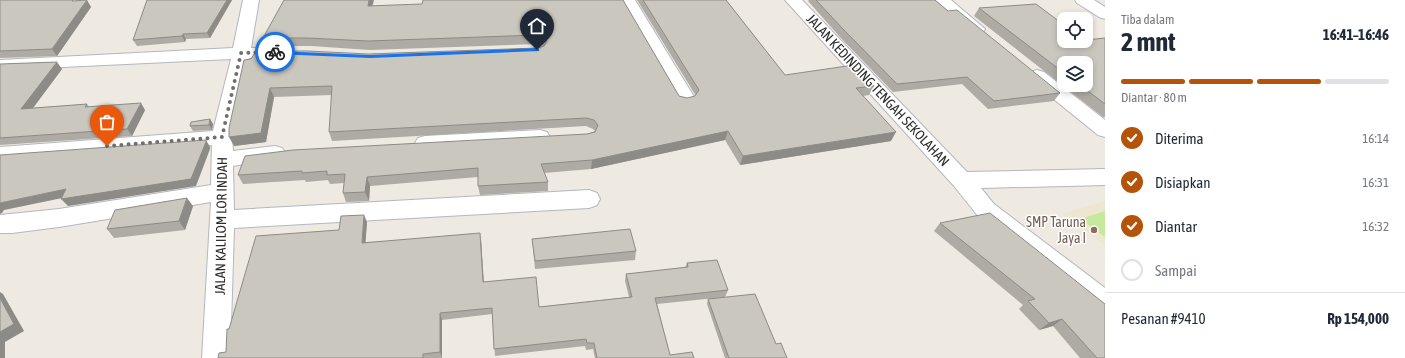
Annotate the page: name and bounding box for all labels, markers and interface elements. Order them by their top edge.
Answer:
pin [520,9,554,50]
street label: JALAN KEDINDING TENGAH SEKOLAHAN [803,11,953,169]
map controls [1057,12,1093,92]
button: locate [1057,12,1093,48]
text: Tiba dalam [1121,12,1174,27]
icon: home [526,15,548,37]
text: 16:41–16:46 [1323,26,1389,43]
text: 2 mnt [1121,27,1176,57]
courier [255,32,295,72]
icon: bike [264,41,286,63]
button: layers [1057,56,1093,92]
text: Diantar · 80 m [1121,90,1187,105]
pin [90,105,124,146]
icon: bag [96,111,118,133]
icon: check [1121,127,1143,149]
text: Diterima [1155,130,1203,147]
text: 16:14 [1362,131,1389,146]
street label: JALAN KALILOM LOR INDAH [212,157,230,295]
icon: check [1121,171,1143,193]
text: Disiapkan [1155,174,1211,191]
text: 16:31 [1362,175,1389,190]
place label: SMP Taruna Jaya I [1026,214,1086,246]
icon: check [1121,215,1143,237]
text: Diantar [1155,218,1197,235]
text: 16:32 [1362,219,1389,234]
marker: SMP Taruna Jaya I [1089,225,1099,235]
text: Sampai [1155,262,1197,279]
text: Pesanan #9410 [1121,310,1206,327]
text: Rp 154,000 [1327,310,1389,327]

